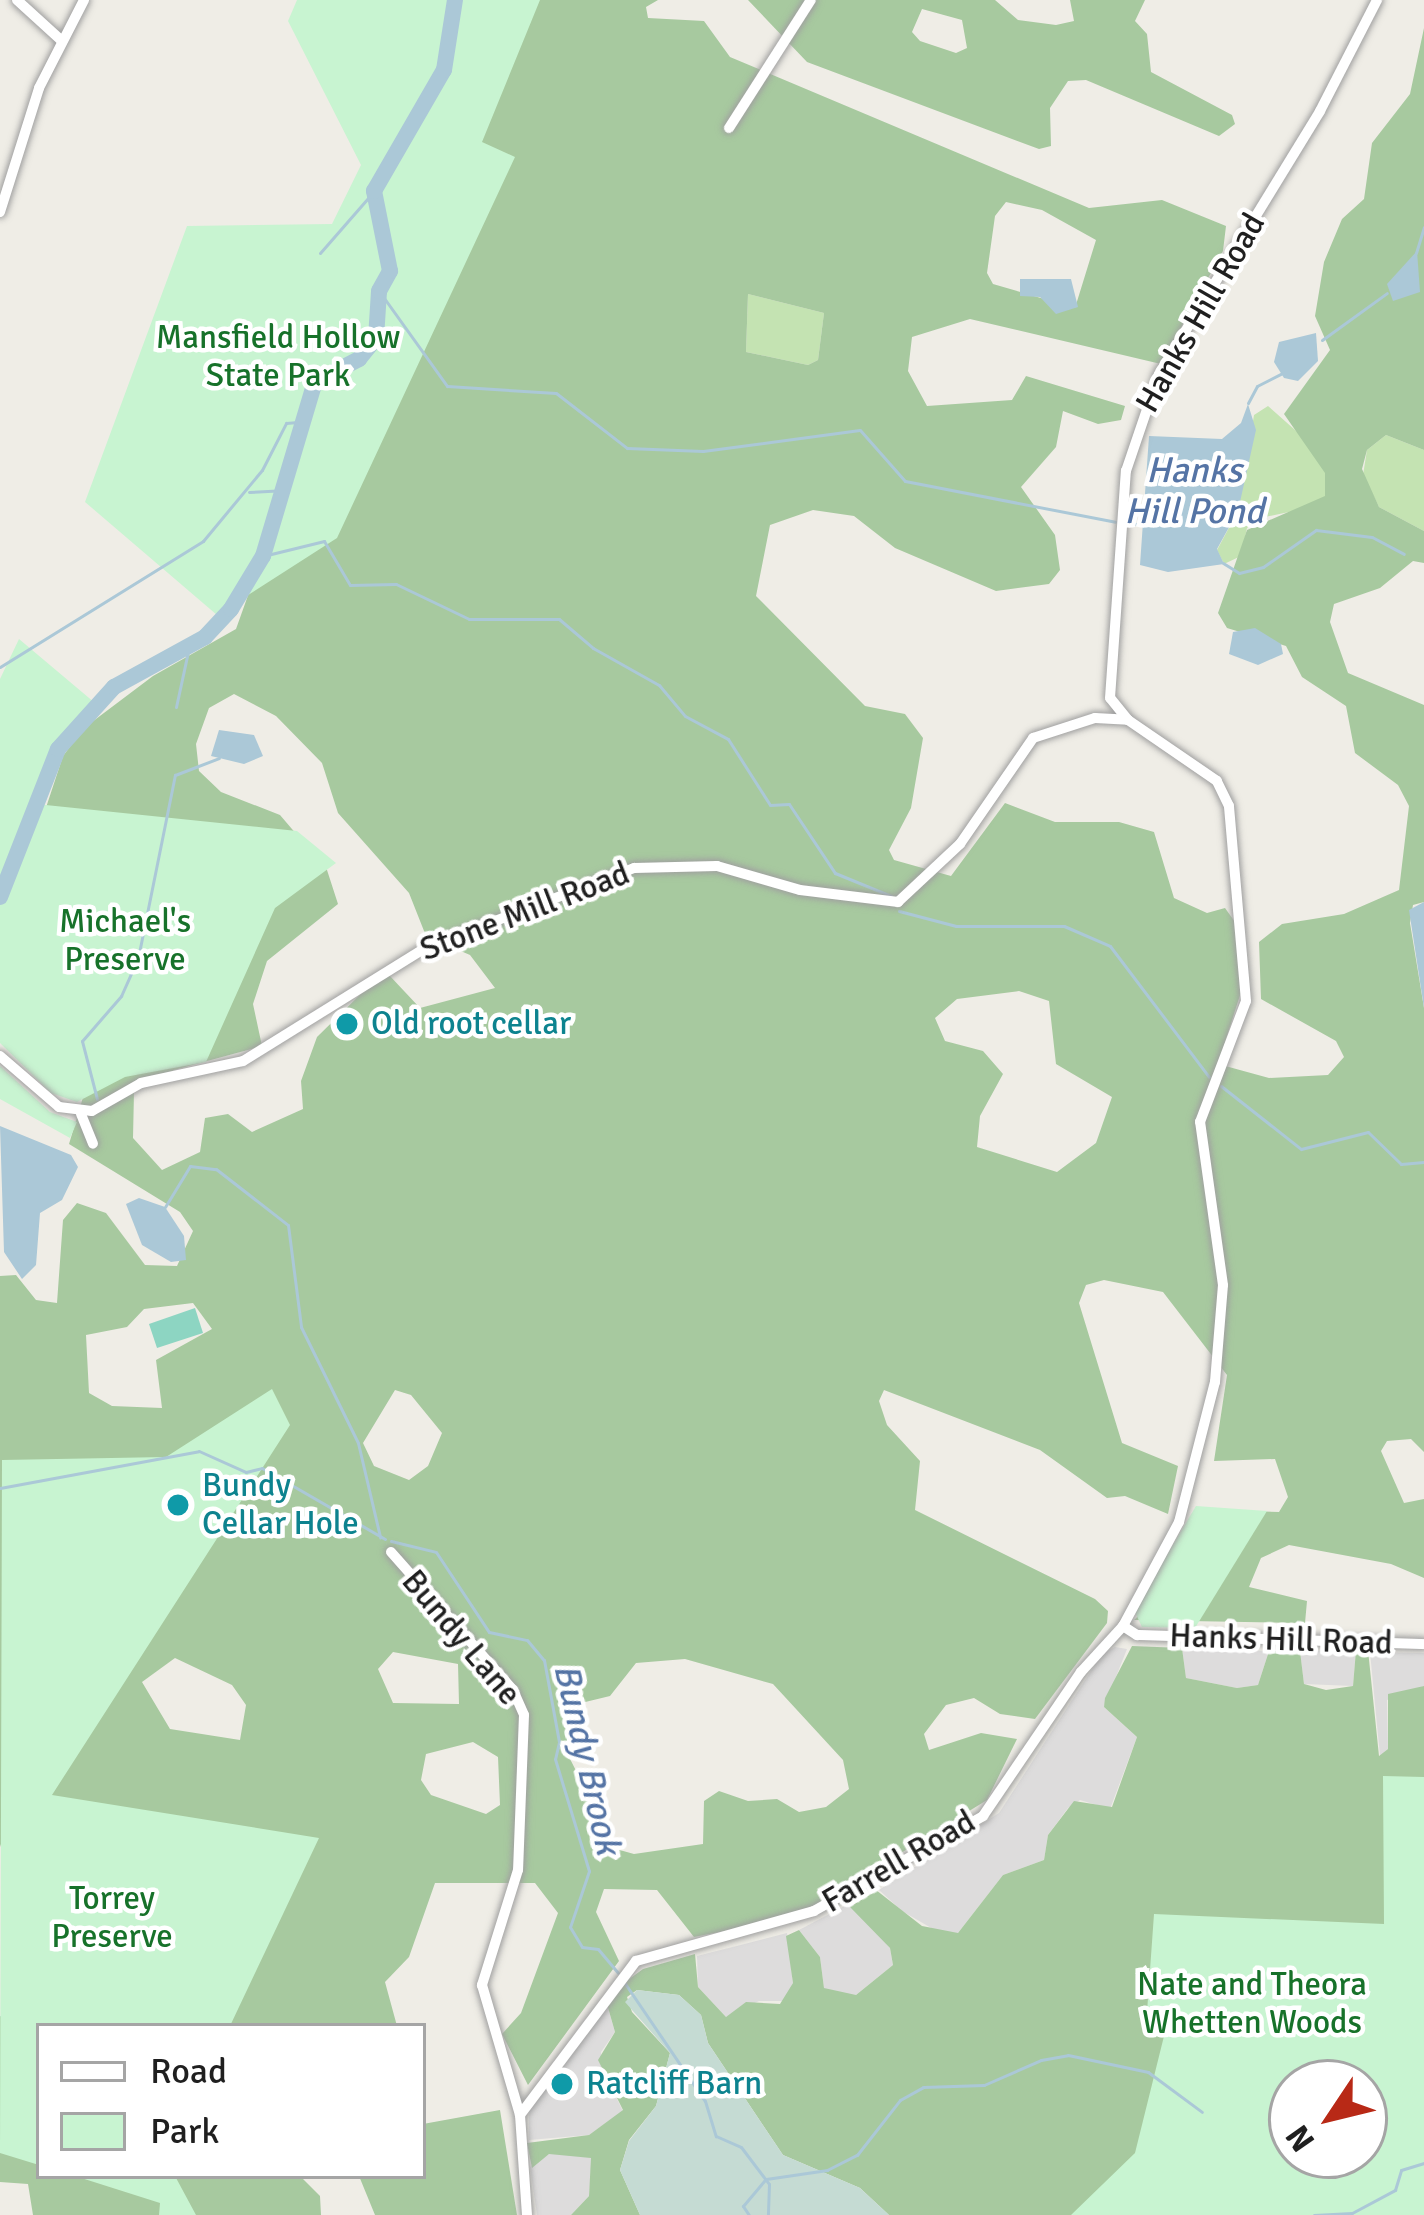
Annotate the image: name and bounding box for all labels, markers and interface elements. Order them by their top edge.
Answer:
street label: Hanks Hill Road [1128,206,1274,420]
park label: Mansfield Hollow State Park [156,318,400,396]
water label: Hanks Hill Pond [1124,448,1264,533]
street label: Stone Mill Road [415,854,635,970]
park label: Michael's Preserve [59,902,191,980]
place label: Old root cellar [371,1004,571,1044]
marker: Old root cellar [334,1011,360,1037]
place label: Bundy Cellar Hole [202,1466,359,1544]
marker: Bundy Cellar Hole [165,1492,191,1518]
street label: Bundy Lane [393,1562,529,1714]
street label: Hanks Hill Road [1169,1616,1393,1664]
water label: Bundy Brook [544,1660,630,1858]
street label: Farrell Road [816,1802,982,1922]
park label: Torrey Preserve [51,1879,173,1957]
park label: Nate and Theora Whetten Woods [1137,1965,1367,2043]
legend [36,2023,426,2179]
text: Road [150,2049,227,2094]
north arrow [1268,2059,1388,2179]
place label: Ratcliff Barn [586,2064,762,2104]
marker: Ratcliff Barn [549,2071,575,2097]
text: Park [150,2109,219,2154]
text: N [1277,2117,1324,2159]

